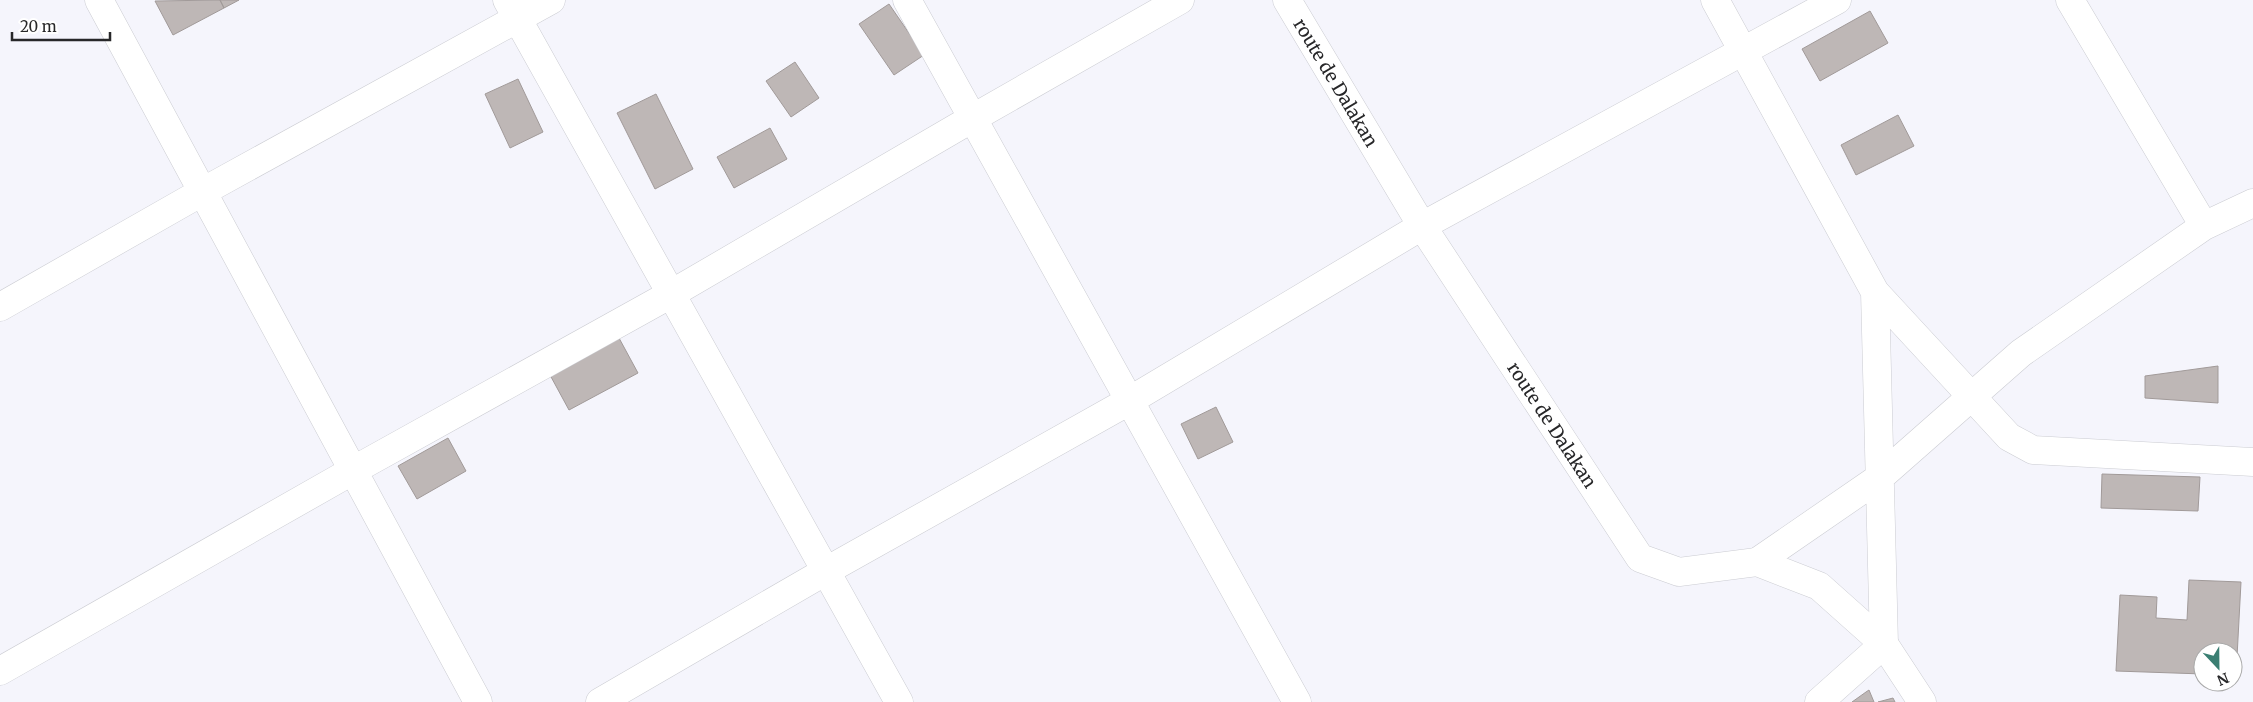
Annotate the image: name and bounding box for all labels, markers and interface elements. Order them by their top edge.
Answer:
scale bar [12,10,110,42]
street label: route de Dalakan [1289,14,1384,151]
text: 20 m [20,17,57,36]
street label: route de Dalakan [1503,357,1602,492]
north arrow [2193,642,2243,692]
text: N [2214,669,2231,689]

